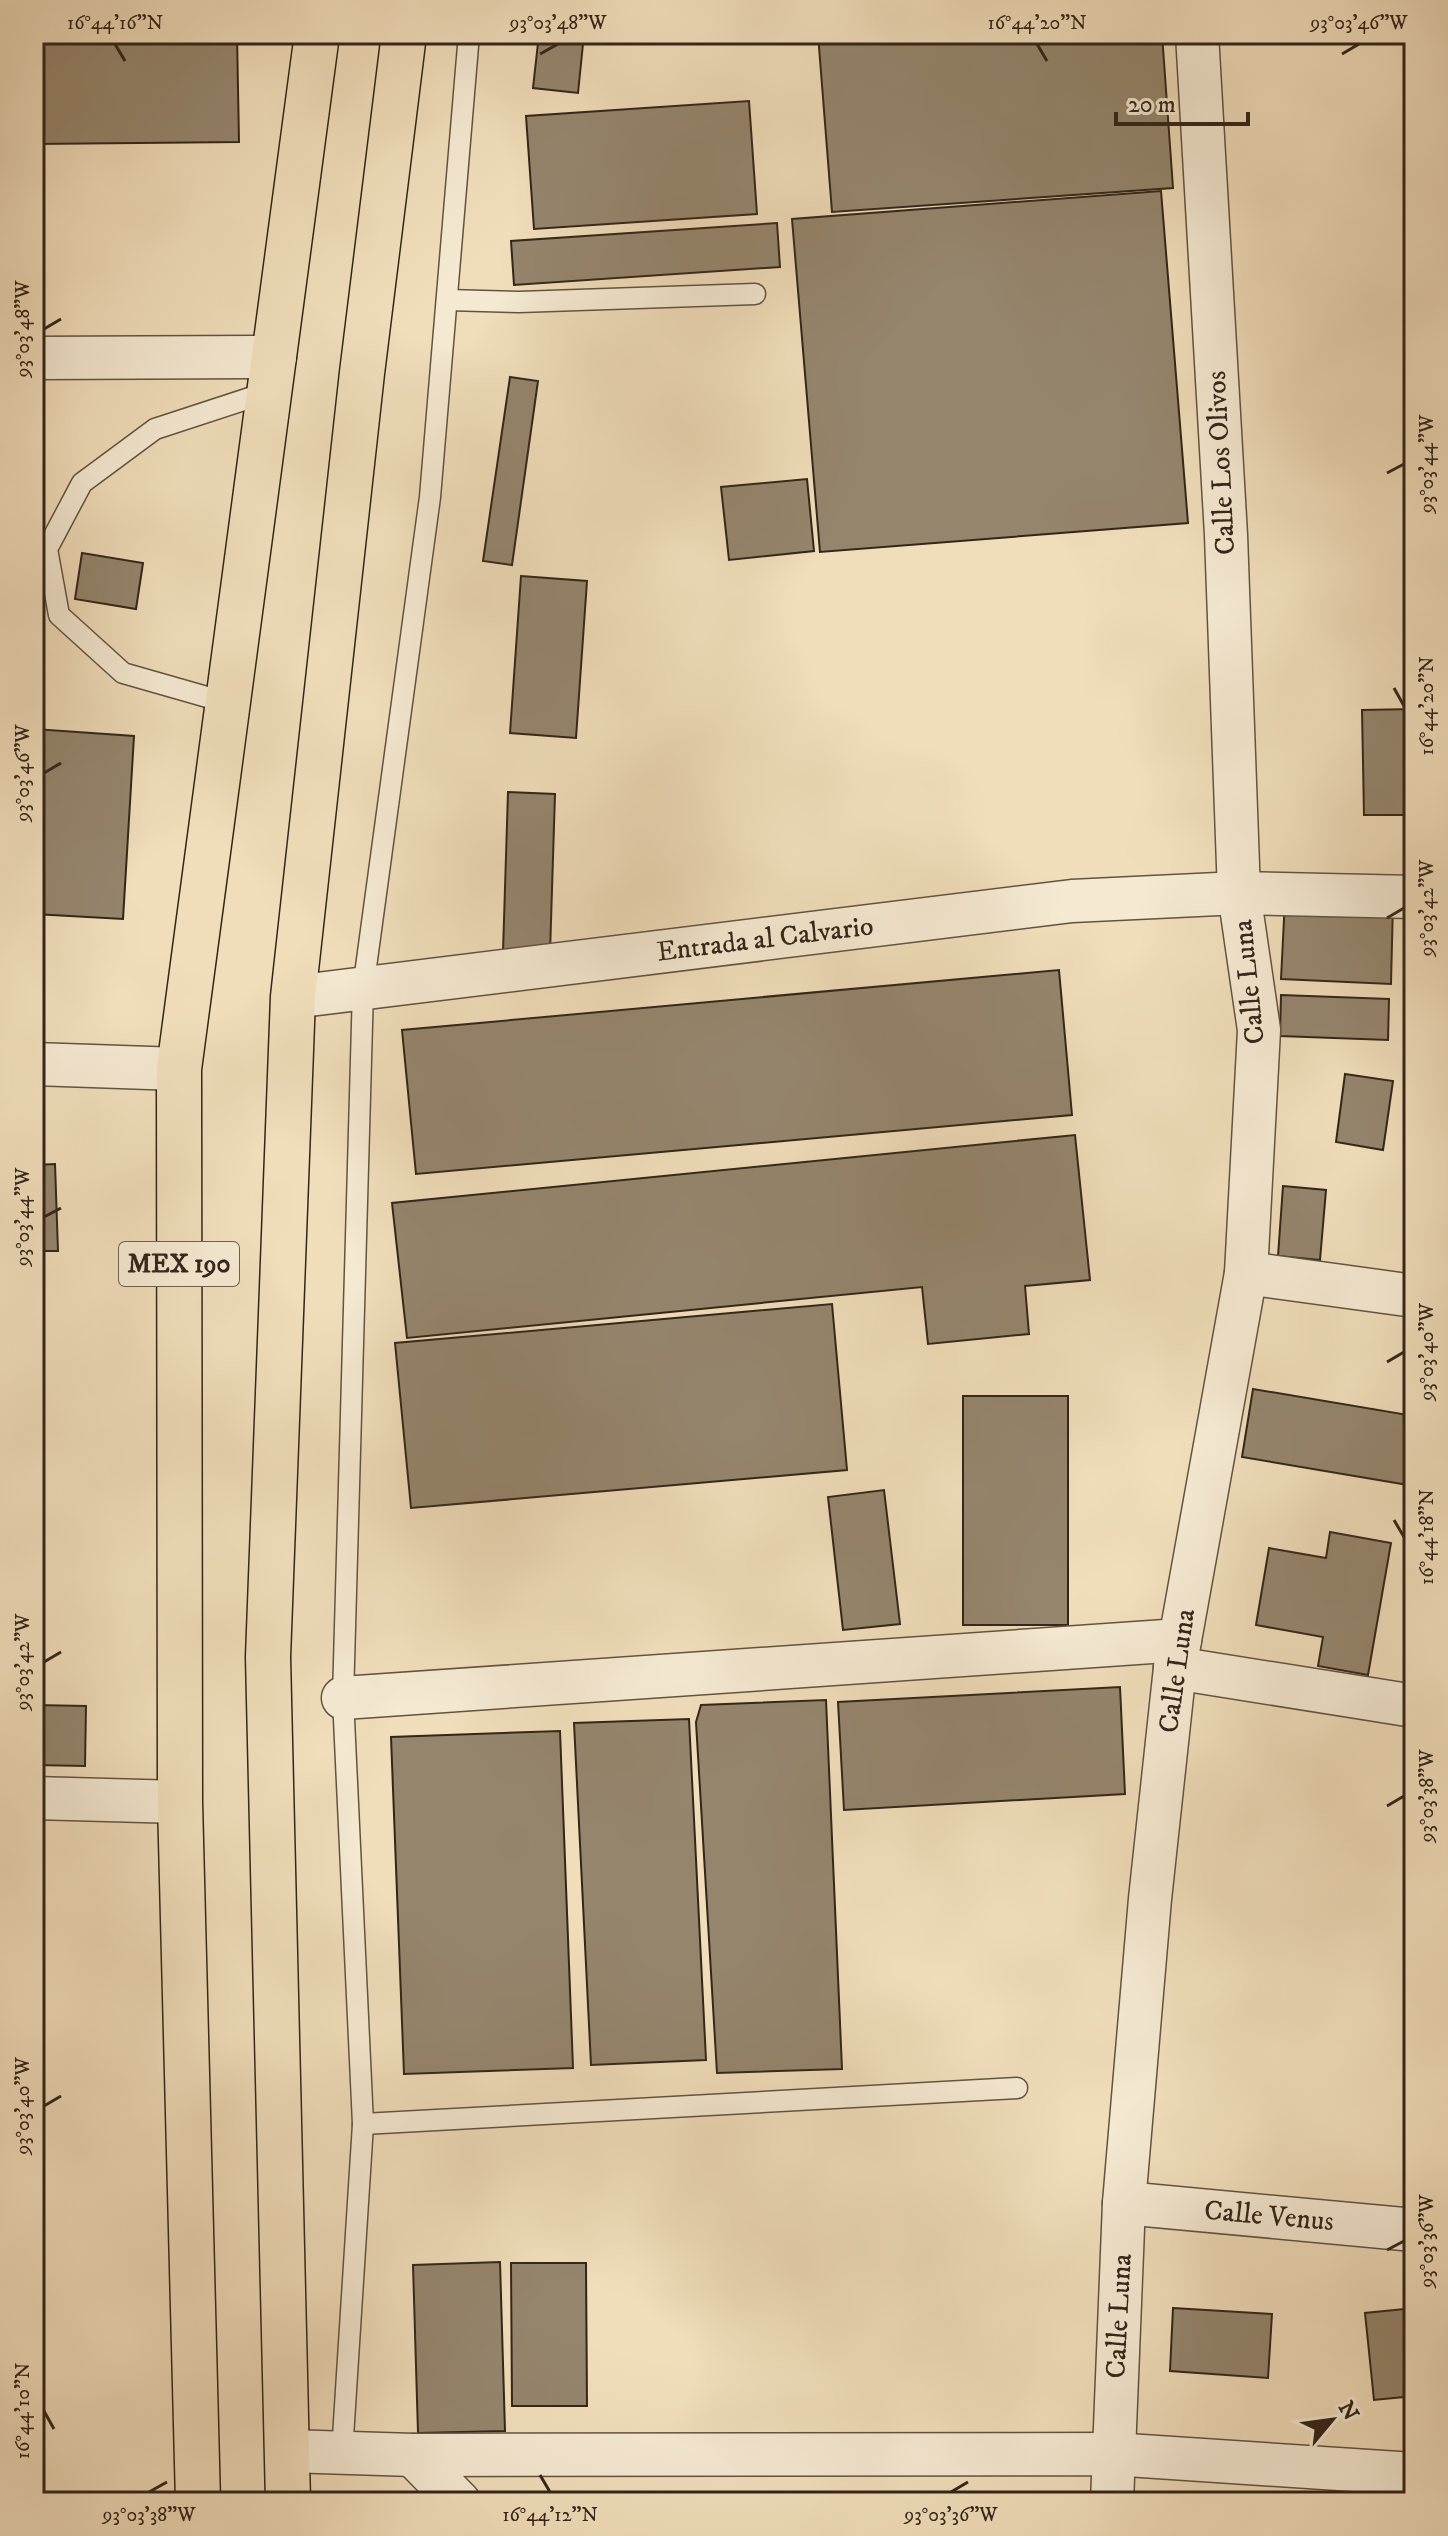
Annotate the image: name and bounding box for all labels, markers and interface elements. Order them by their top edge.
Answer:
text: 16°44'16"N [67,11,163,36]
text: 93°03'48"W [509,11,607,36]
text: 16°44'20"N [987,11,1087,36]
text: 93°03'46"W [1309,11,1408,36]
scale bar [1116,76,1248,126]
text: 20 m [1128,90,1176,120]
text: 93°03'48"W [11,280,36,378]
street label: Calle Los Olivos [1199,370,1243,556]
text: 93°03'44"W [1415,414,1440,514]
text: 16°44'20"N [1415,656,1440,756]
text: 93°03'46"W [11,724,36,823]
text: 93°03'42"W [1415,859,1440,957]
street label: Entrada al Calvario [655,908,875,970]
street label: Calle Luna [1225,918,1273,1046]
text: 93°03'44"W [11,1167,36,1267]
road number: MEX 190 [119,1242,239,1286]
text: 93°03'40"W [1415,1302,1440,1402]
text: 16°44'18"N [1415,1489,1440,1585]
street label: Calle Luna [1151,1607,1203,1735]
text: 93°03'42"W [11,1613,36,1711]
text: 93°03'38"W [1415,1749,1440,1843]
text: 93°03'40"W [11,2056,36,2156]
street label: Calle Venus [1203,2193,1335,2239]
text: 93°03'36"W [1415,2194,1440,2289]
street label: Calle Luna [1098,2253,1140,2379]
text: 16°44'10"N [11,2363,36,2459]
north arrow [1292,2380,1372,2460]
text: N [1332,2397,1364,2425]
text: 93°03'38"W [102,2503,196,2528]
text: 16°44'12"N [502,2503,598,2528]
text: 93°03'36"W [903,2503,998,2528]

